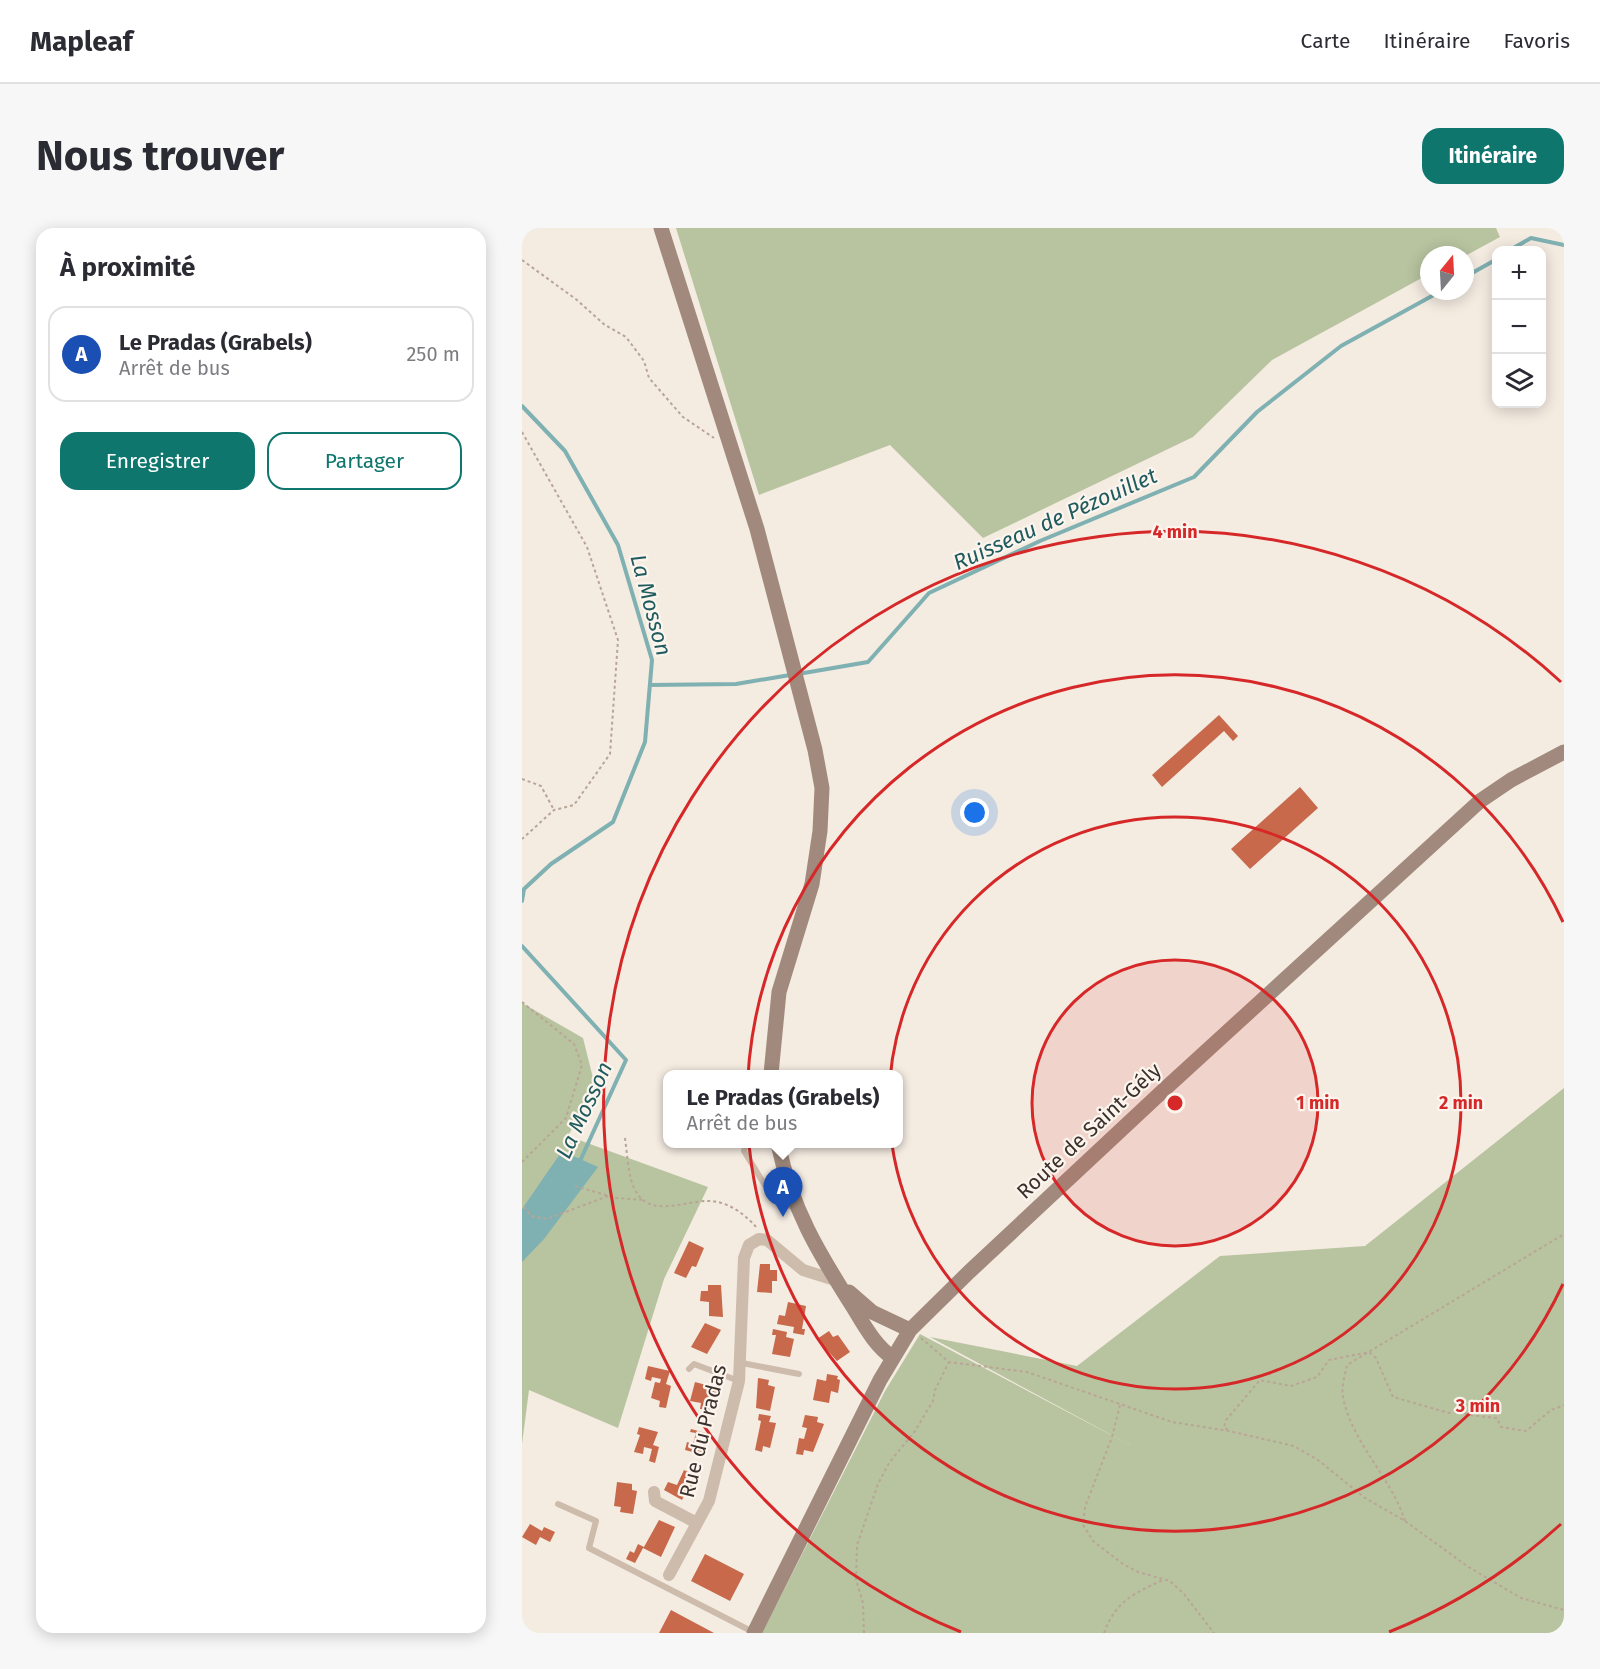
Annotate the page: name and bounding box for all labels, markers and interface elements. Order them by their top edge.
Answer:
text: Mapleaf [30,25,133,58]
text: Carte [1301,28,1350,54]
text: Itinéraire [1383,28,1470,54]
text: Favoris [1503,28,1570,54]
button: Itinéraire [1422,128,1564,184]
text: Nous trouver [36,131,284,181]
north arrow [1420,246,1474,300]
map controls [1492,246,1546,408]
button: + [1492,246,1546,300]
text: À proximité [60,252,195,283]
button: − [1492,300,1546,354]
text: Le Pradas (Grabels) [119,329,312,356]
text: A [76,342,87,366]
text: 250 m [406,342,460,366]
button: layers [1492,354,1546,408]
text: Arrêt de bus [119,356,230,380]
button: Enregistrer [60,432,255,490]
button: Partager [267,432,462,490]
water label: Ruisseau de Pézouillet [949,462,1161,576]
text: 4 min [1152,521,1198,543]
water label: La Mosson [625,551,677,659]
your location [960,798,989,827]
water label: La Mosson [550,1057,618,1163]
street label: Route de Saint-Gély [1011,1057,1167,1205]
popup [663,1070,903,1148]
text: Le Pradas (Grabels) [687,1084,879,1111]
text: 1 min [1296,1092,1340,1114]
text: 2 min [1439,1092,1483,1114]
centre of rings [1165,1093,1185,1113]
text: Arrêt de bus [687,1111,797,1135]
pin: A [764,1168,802,1217]
street label: Rue du Pradas [674,1361,732,1500]
text: 3 min [1455,1395,1500,1417]

